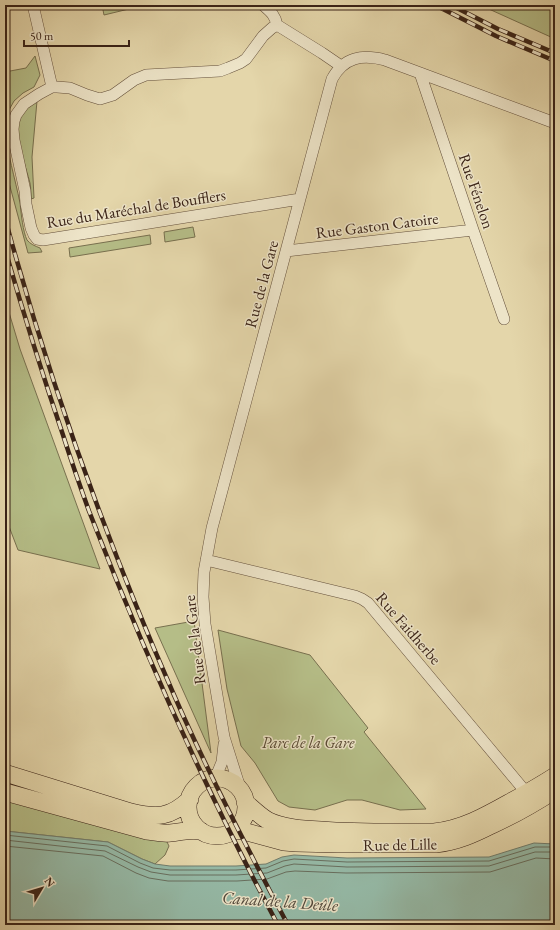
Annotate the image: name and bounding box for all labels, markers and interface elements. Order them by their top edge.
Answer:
scale bar [24,22,129,48]
text: 50 m [30,28,54,44]
street label: Rue Fénelon [454,151,499,232]
street label: Rue du Maréchal de Boufflers [45,184,227,233]
street label: Rue Gaston Catoire [315,208,440,243]
street label: Rue de la Gare [240,238,283,330]
street label: Rue Faidherbe [371,588,446,669]
street label: Rue de la Gare [179,594,210,686]
park label: Parc de la Gare [262,732,355,753]
street label: Rue de Lille [363,833,437,856]
north arrow [22,868,62,908]
text: N [42,874,58,890]
water label: Canal de la Deûle [221,886,339,916]

